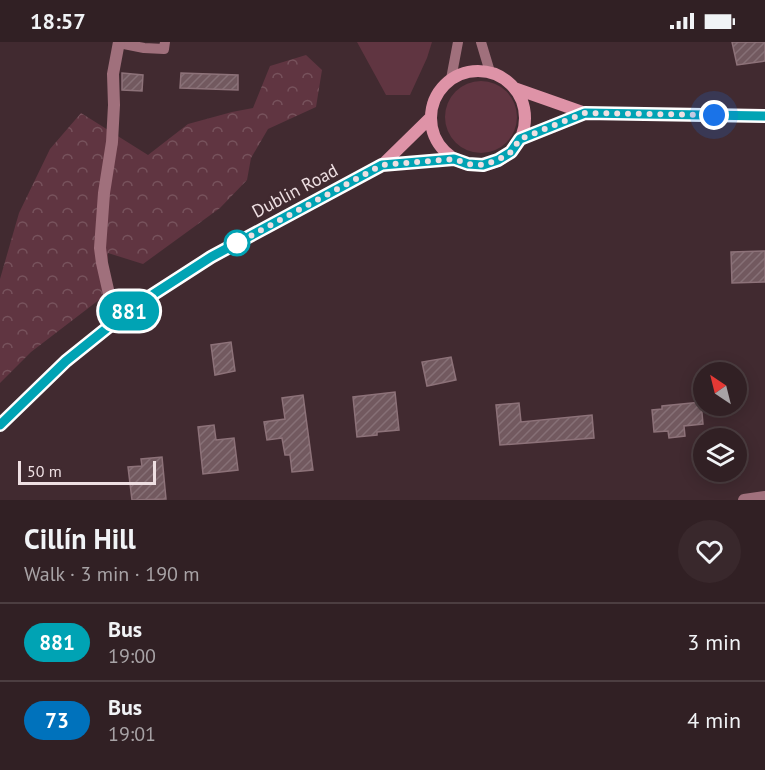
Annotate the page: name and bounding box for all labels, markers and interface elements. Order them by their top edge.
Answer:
text: 18:57 [30,7,86,35]
your location [699,100,729,130]
street label: Dublin Road [248,158,342,223]
unlabelled marker [224,230,250,256]
line badge: 881 [94,292,164,330]
text: 881 [111,298,147,325]
north arrow [693,362,747,416]
map controls [693,362,747,482]
button: layers [693,428,747,482]
scale bar [18,458,156,486]
text: 50 m [27,461,62,481]
text: Cillín Hill [24,520,136,557]
button: heart [678,520,741,583]
text: Walk · 3 min · 190 m [24,561,200,587]
text: Bus [108,615,142,643]
text: 3 min [687,628,741,656]
text: 881 [39,629,75,656]
text: 19:00 [108,643,156,669]
text: Bus [108,693,142,721]
text: 4 min [687,706,741,734]
text: 73 [45,707,69,734]
text: 19:01 [108,721,156,747]

